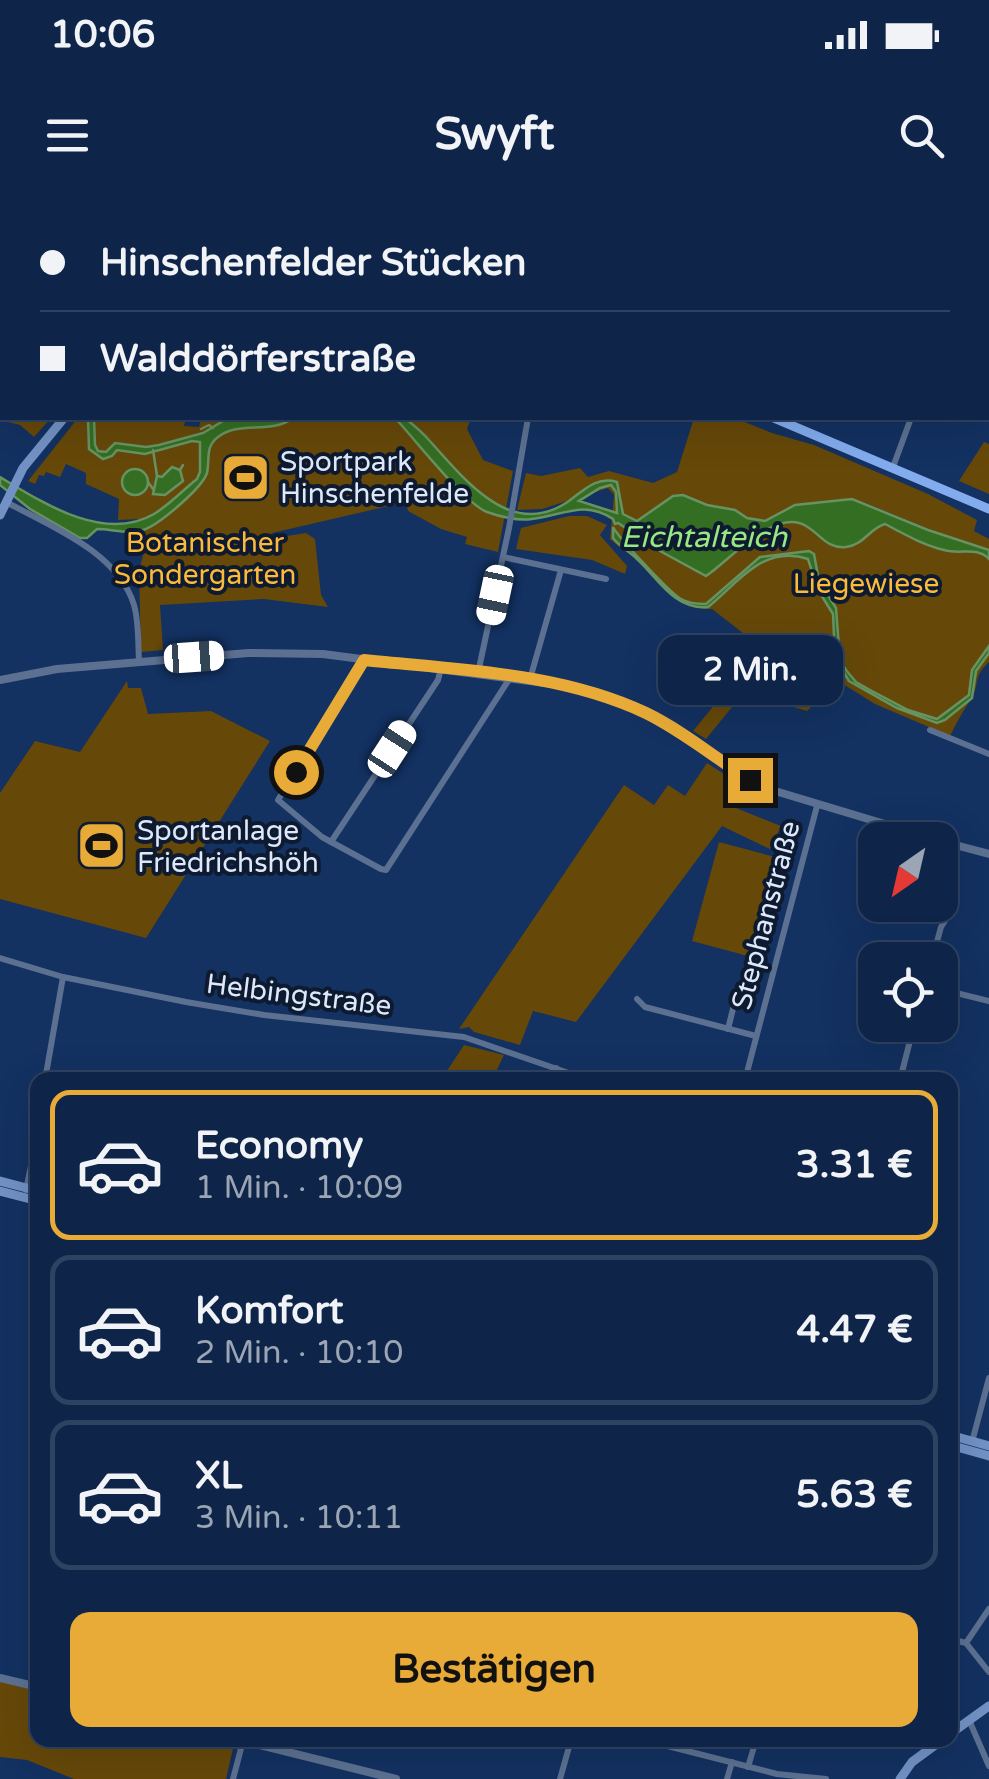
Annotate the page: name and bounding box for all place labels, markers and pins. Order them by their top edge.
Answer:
place label: Sportpark Hinschenfelde [280,445,469,511]
sports icon: Sportpark Hinschenfelde [219,451,271,503]
place label: Sportanlage Friedrichshöh [137,814,319,880]
sports icon: Sportanlage Friedrichshöh [76,820,128,872]

